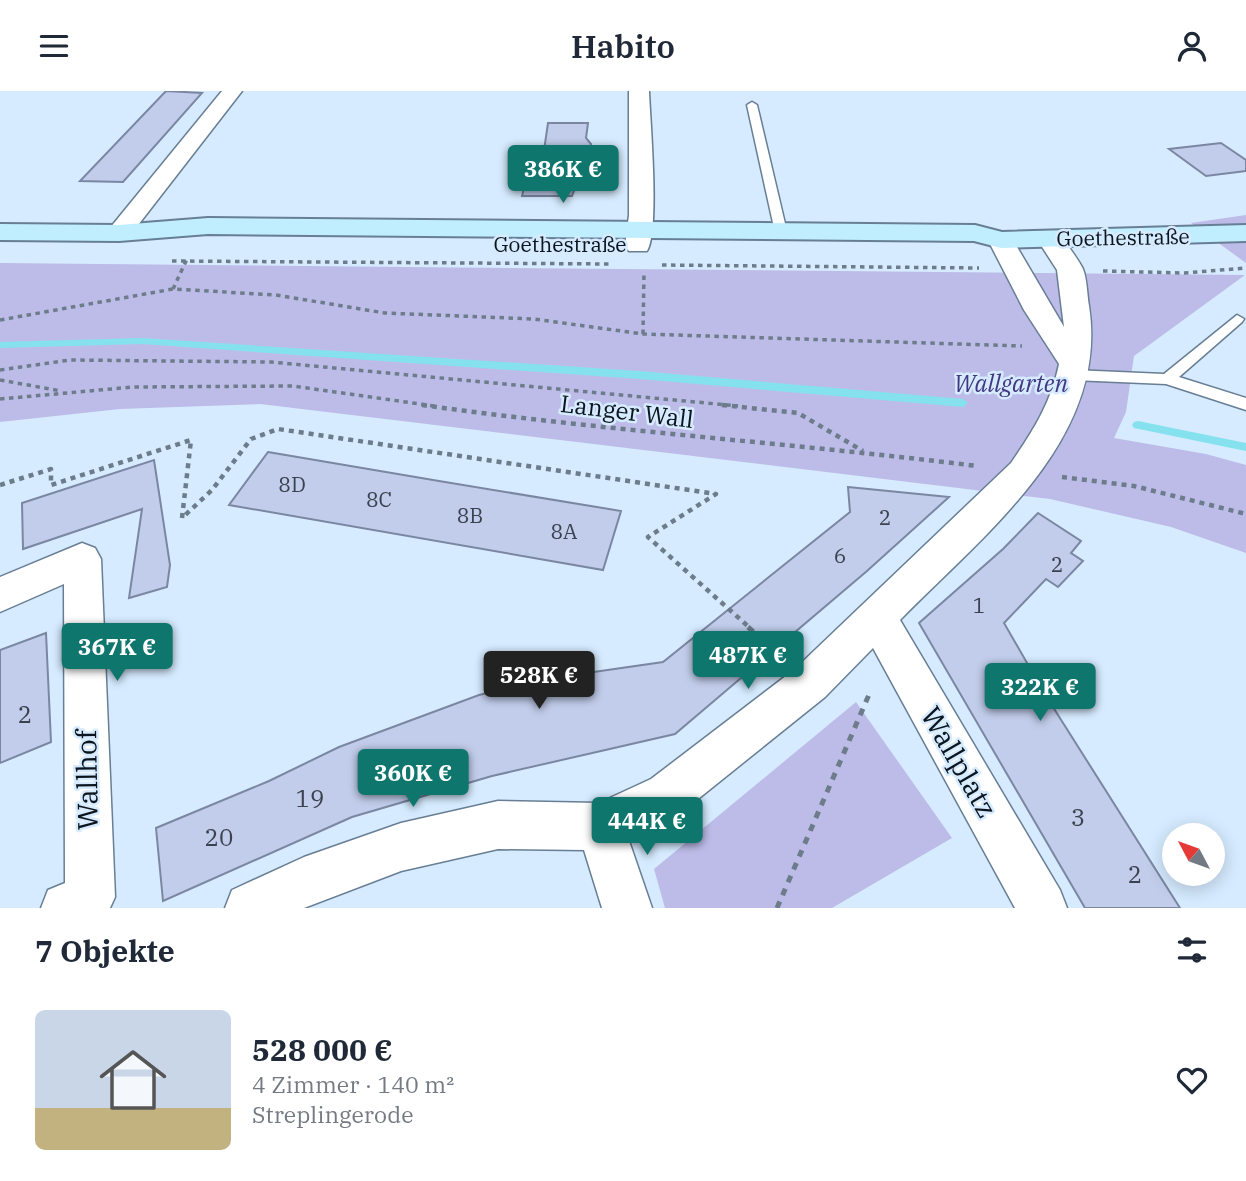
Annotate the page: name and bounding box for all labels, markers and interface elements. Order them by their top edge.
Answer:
text: Habito [571,25,675,67]
icon: menu [35,27,73,65]
icon: person [1173,27,1211,65]
pin: 386K € [506,145,620,205]
text: 386K € [524,153,602,183]
street label: Goethestraße [1056,222,1190,252]
street label: Goethestraße [493,230,627,258]
park label: Wallgarten [954,367,1068,399]
street label: Langer Wall [559,387,696,435]
house number: 8D [278,470,306,498]
house number: 8C [366,485,392,513]
house number: 8B [457,501,483,529]
house number: 2 [879,503,891,531]
house number: 8A [550,517,578,545]
house number: 6 [834,541,846,569]
house number: 2 [1051,550,1063,578]
house number: 1 [973,591,985,619]
pin: 367K € [60,623,174,683]
text: 367K € [78,631,156,661]
pin: 487K € [691,631,805,691]
text: 487K € [709,639,787,669]
pin: 528K € [482,651,596,711]
text: 528K € [500,659,578,689]
pin: 322K € [983,663,1097,723]
text: 322K € [1001,671,1079,701]
house number: 2 [18,698,32,730]
street label: Wallplatz [913,700,1006,824]
street label: Wallhof [67,727,106,830]
pin: 360K € [356,749,470,809]
text: 360K € [374,757,452,787]
house number: 19 [296,782,324,814]
pin: 444K € [590,797,704,857]
house number: 3 [1071,801,1085,833]
text: 444K € [608,805,686,835]
house number: 20 [205,821,233,853]
north arrow [1162,823,1225,885]
map controls [1162,823,1225,886]
house number: 2 [1128,858,1142,890]
text: 7 Objekte [35,931,175,970]
icon: filters [1173,931,1211,969]
text: 528 000 € [252,1030,393,1069]
icon: home [91,1038,175,1122]
icon: heart [1173,1061,1211,1099]
text: 4 Zimmer · 140 m² [252,1069,454,1099]
text: Streplingerode [252,1099,414,1129]

